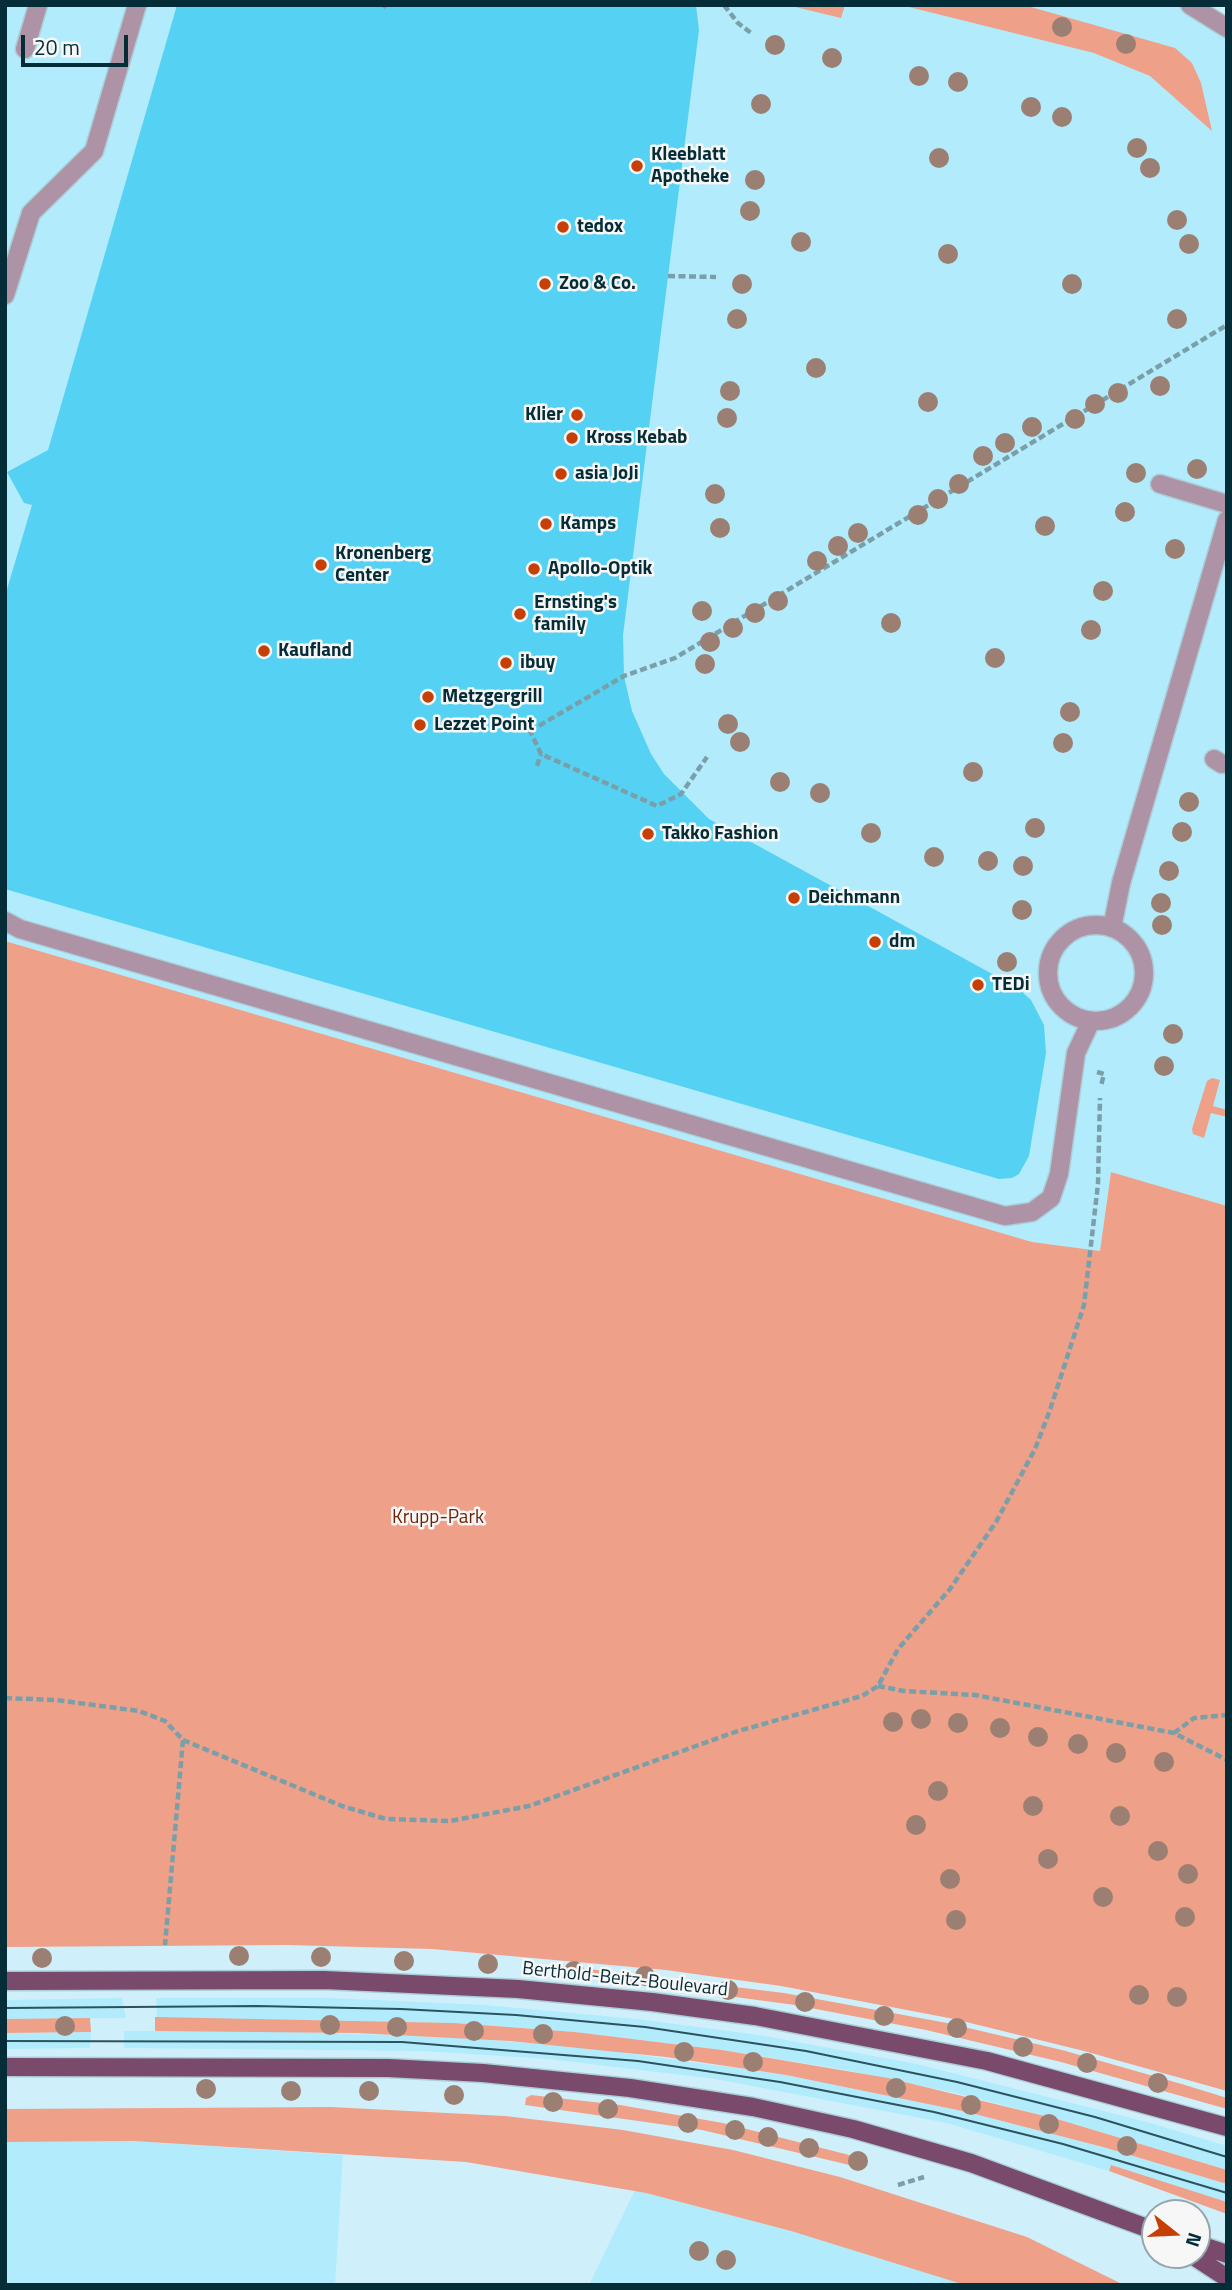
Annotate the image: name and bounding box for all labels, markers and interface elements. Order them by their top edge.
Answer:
scale bar [24,21,131,65]
text: 20 m [34,31,80,63]
place label: Kleeblatt Apotheke [651,144,729,188]
marker: Kleeblatt Apotheke [629,158,645,174]
place label: tedox [577,216,623,238]
marker: tedox [555,219,571,235]
place label: Zoo & Co. [559,273,636,295]
marker: Zoo & Co. [537,276,553,292]
place label: Klier [525,404,563,426]
marker: Klier [569,407,585,423]
place label: Kross Kebab [586,427,687,449]
marker: Kross Kebab [564,430,580,446]
place label: asia JoJi [575,463,639,485]
marker: asia JoJi [553,466,569,482]
place label: Kamps [560,513,616,535]
marker: Kamps [538,516,554,532]
place label: Kronenberg Center [335,543,431,587]
marker: Kronenberg Center [313,557,329,573]
place label: Apollo-Optik [548,558,652,580]
marker: Apollo-Optik [526,561,542,577]
place label: Ernsting's family [534,592,617,636]
marker: Ernsting's family [512,606,528,622]
place label: Kaufland [278,640,352,662]
marker: Kaufland [256,643,272,659]
place label: ibuy [520,652,555,674]
marker: ibuy [498,655,514,671]
place label: Metzgergrill [442,686,543,708]
marker: Metzgergrill [420,689,436,705]
place label: Lezzet Point [434,714,534,736]
marker: Lezzet Point [412,717,428,733]
place label: Takko Fashion [662,823,778,845]
marker: Takko Fashion [640,826,656,842]
place label: Deichmann [808,887,900,909]
marker: Deichmann [786,890,802,906]
place label: dm [889,931,915,953]
marker: dm [867,934,883,950]
place label: TEDi [992,974,1030,996]
marker: TEDi [970,977,986,993]
park label: Krupp-Park [392,1507,484,1529]
street label: Berthold-Beitz-Boulevard [521,1958,729,2002]
north arrow [1141,2199,1211,2269]
text: N [1179,2229,1210,2251]

